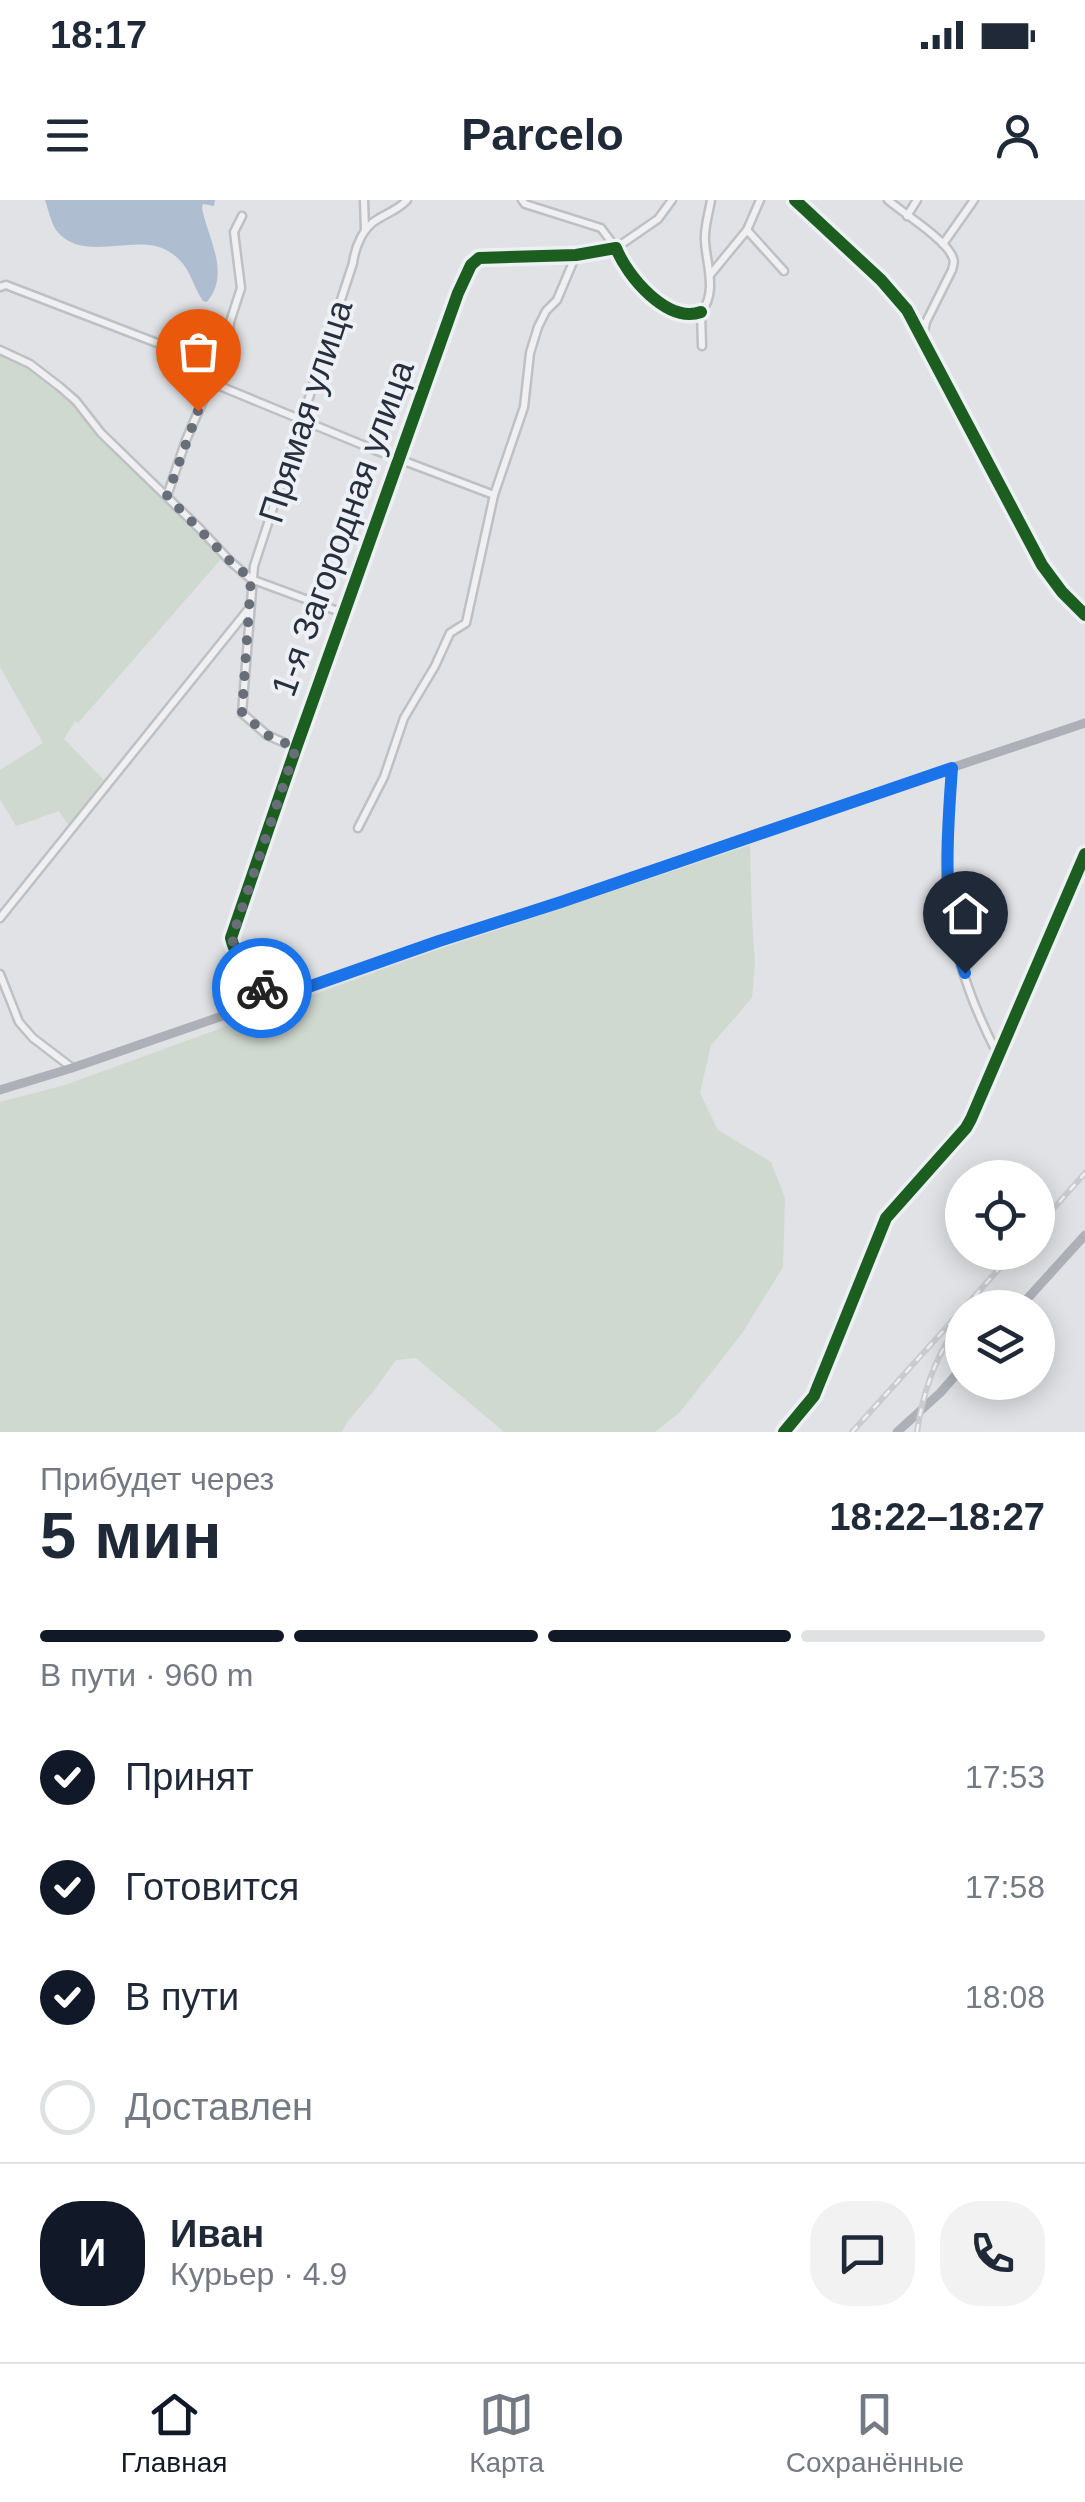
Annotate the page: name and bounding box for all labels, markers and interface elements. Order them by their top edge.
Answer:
text: 18:17 [50,14,147,56]
icon: menu [40,108,95,163]
icon: person [990,108,1045,163]
text: Parcelo [461,109,624,160]
street label: Прямая улица [251,294,359,527]
pin [156,309,241,412]
icon: bag [171,324,226,379]
street label: 1-я Загородная улица [263,354,421,701]
pin [923,871,1008,974]
icon: home [938,886,993,941]
courier [212,938,312,1038]
icon: bike [235,961,290,1016]
map controls [945,1160,1055,1400]
button: locate [945,1160,1055,1270]
button: layers [945,1290,1055,1400]
text: Прибудет через [40,1461,274,1497]
text: 18:22–18:27 [829,1496,1045,1538]
text: 5 мин [40,1499,222,1572]
text: В пути · 960 m [40,1657,253,1693]
icon: check [40,1750,95,1805]
text: Принят [125,1756,254,1798]
text: 17:53 [965,1759,1045,1795]
icon: check [40,1860,95,1915]
text: Готовится [125,1866,299,1908]
text: 17:58 [965,1869,1045,1905]
icon: check [40,1970,95,2025]
text: В пути [125,1976,239,2018]
text: 18:08 [965,1979,1045,2015]
text: Доставлен [125,2086,313,2128]
button: chat [810,2201,915,2306]
button: phone [940,2201,1045,2306]
text: Иван [170,2213,264,2255]
text: И [79,2232,106,2274]
text: Курьер · 4.9 [170,2256,347,2292]
tab: Главная [121,2387,227,2479]
tab: Карта [469,2387,544,2479]
tab: Сохранённые [786,2387,964,2479]

